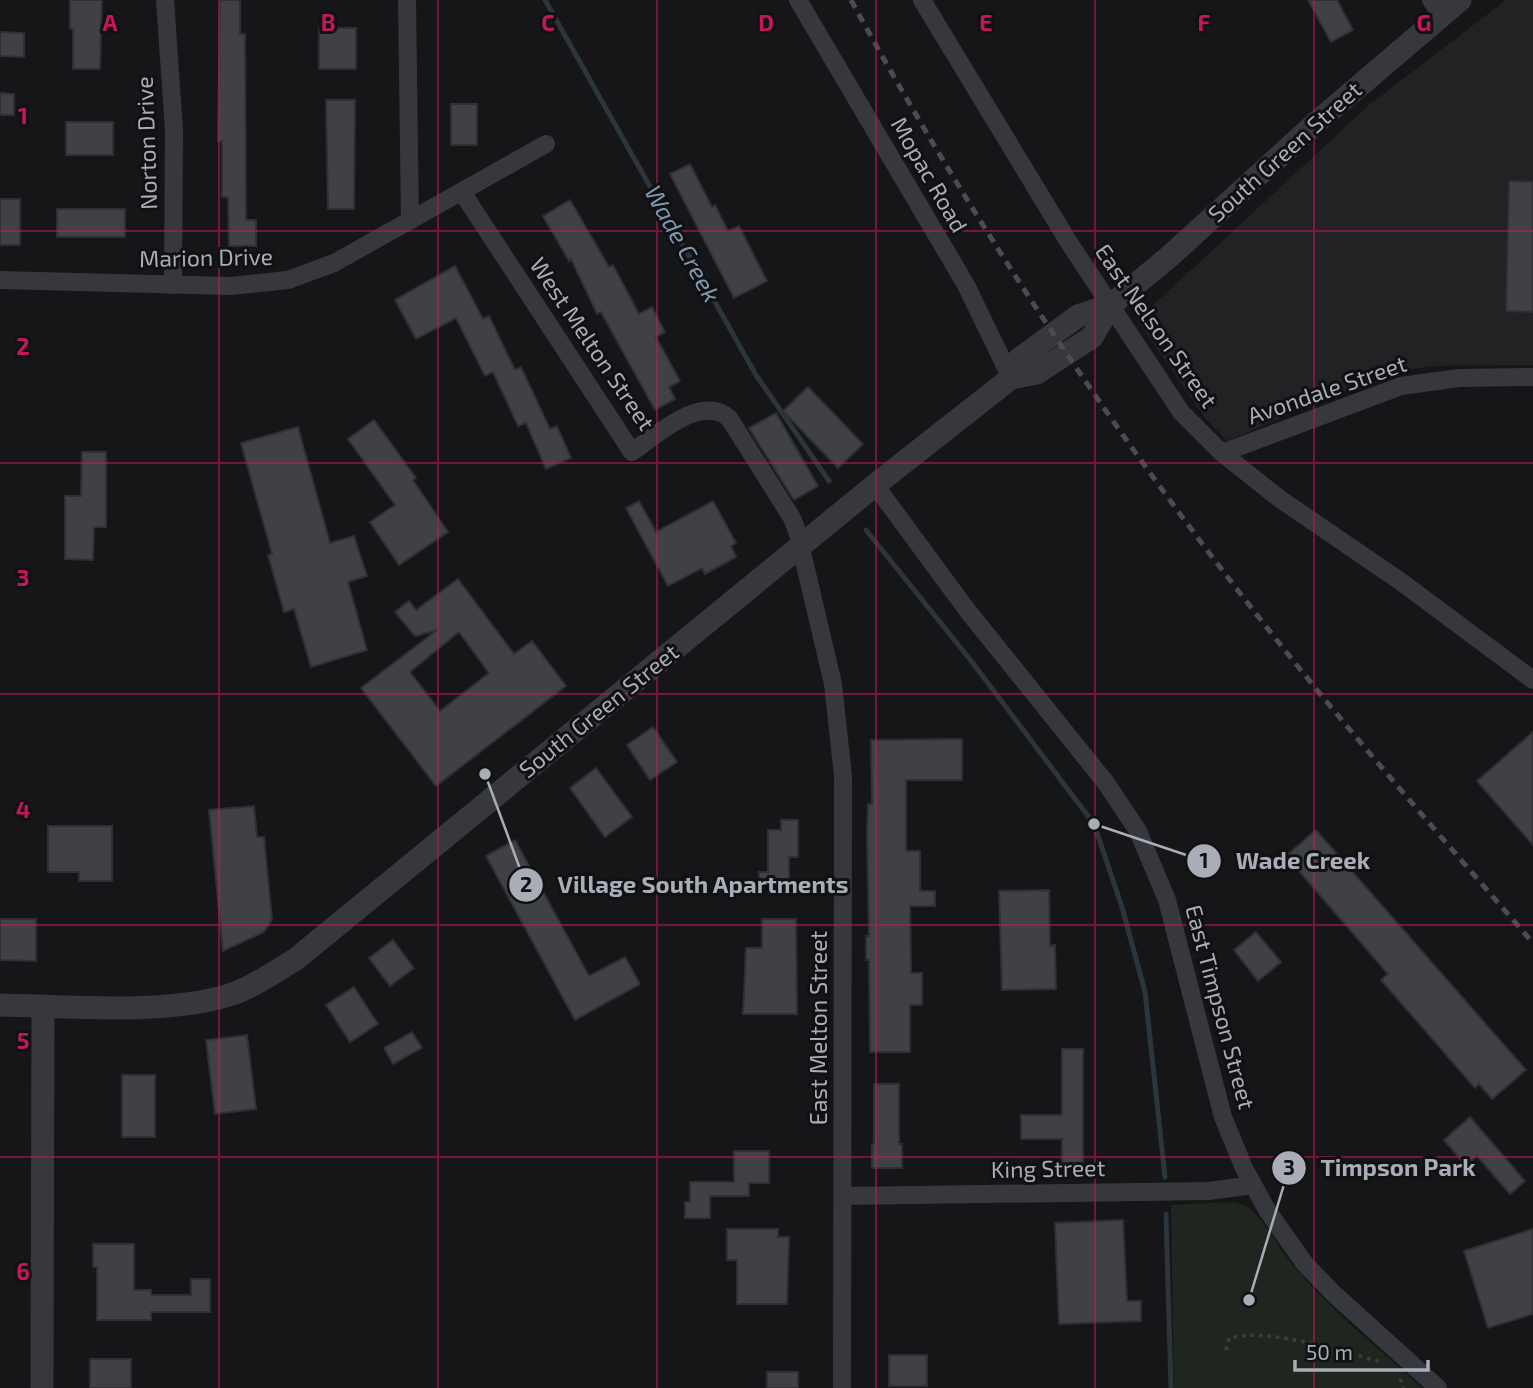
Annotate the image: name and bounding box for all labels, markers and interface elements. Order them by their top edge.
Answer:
text: A [102,8,118,36]
text: B [321,8,335,36]
text: C [541,8,555,36]
text: D [758,8,774,36]
text: E [979,8,993,36]
text: F [1198,8,1211,36]
text: G [1417,8,1431,36]
street label: South Green Street [1202,75,1367,228]
street label: Norton Drive [130,76,162,210]
text: 1 [18,101,28,129]
street label: Mopac Road [886,112,974,237]
water label: Wade Creek [639,180,727,307]
street label: East Nelson Street [1090,238,1224,413]
street label: Marion Drive [139,242,273,272]
street label: West Melton Street [525,252,661,436]
text: 2 [16,332,30,360]
street label: Avondale Street [1243,349,1410,429]
text: 3 [16,563,30,591]
street label: South Green Street [513,637,684,783]
text: 4 [16,795,30,823]
callout: Wade Creek [1187,838,1384,883]
text: Wade Creek [1236,845,1371,874]
text: 1 [1199,847,1209,872]
callout: Village South Apartments [508,862,862,907]
text: Village South Apartments [558,869,848,898]
text: 2 [520,871,532,896]
street label: East Timpson Street [1180,902,1262,1112]
street label: East Melton Street [804,931,832,1125]
text: 5 [17,1026,29,1054]
callout: Timpson Park [1272,1145,1490,1190]
text: Timpson Park [1320,1152,1476,1181]
street label: King Street [990,1153,1106,1183]
text: 3 [1283,1154,1295,1179]
text: 6 [16,1257,30,1285]
scale bar [1295,1328,1428,1372]
text: 50 m [1306,1339,1353,1364]

